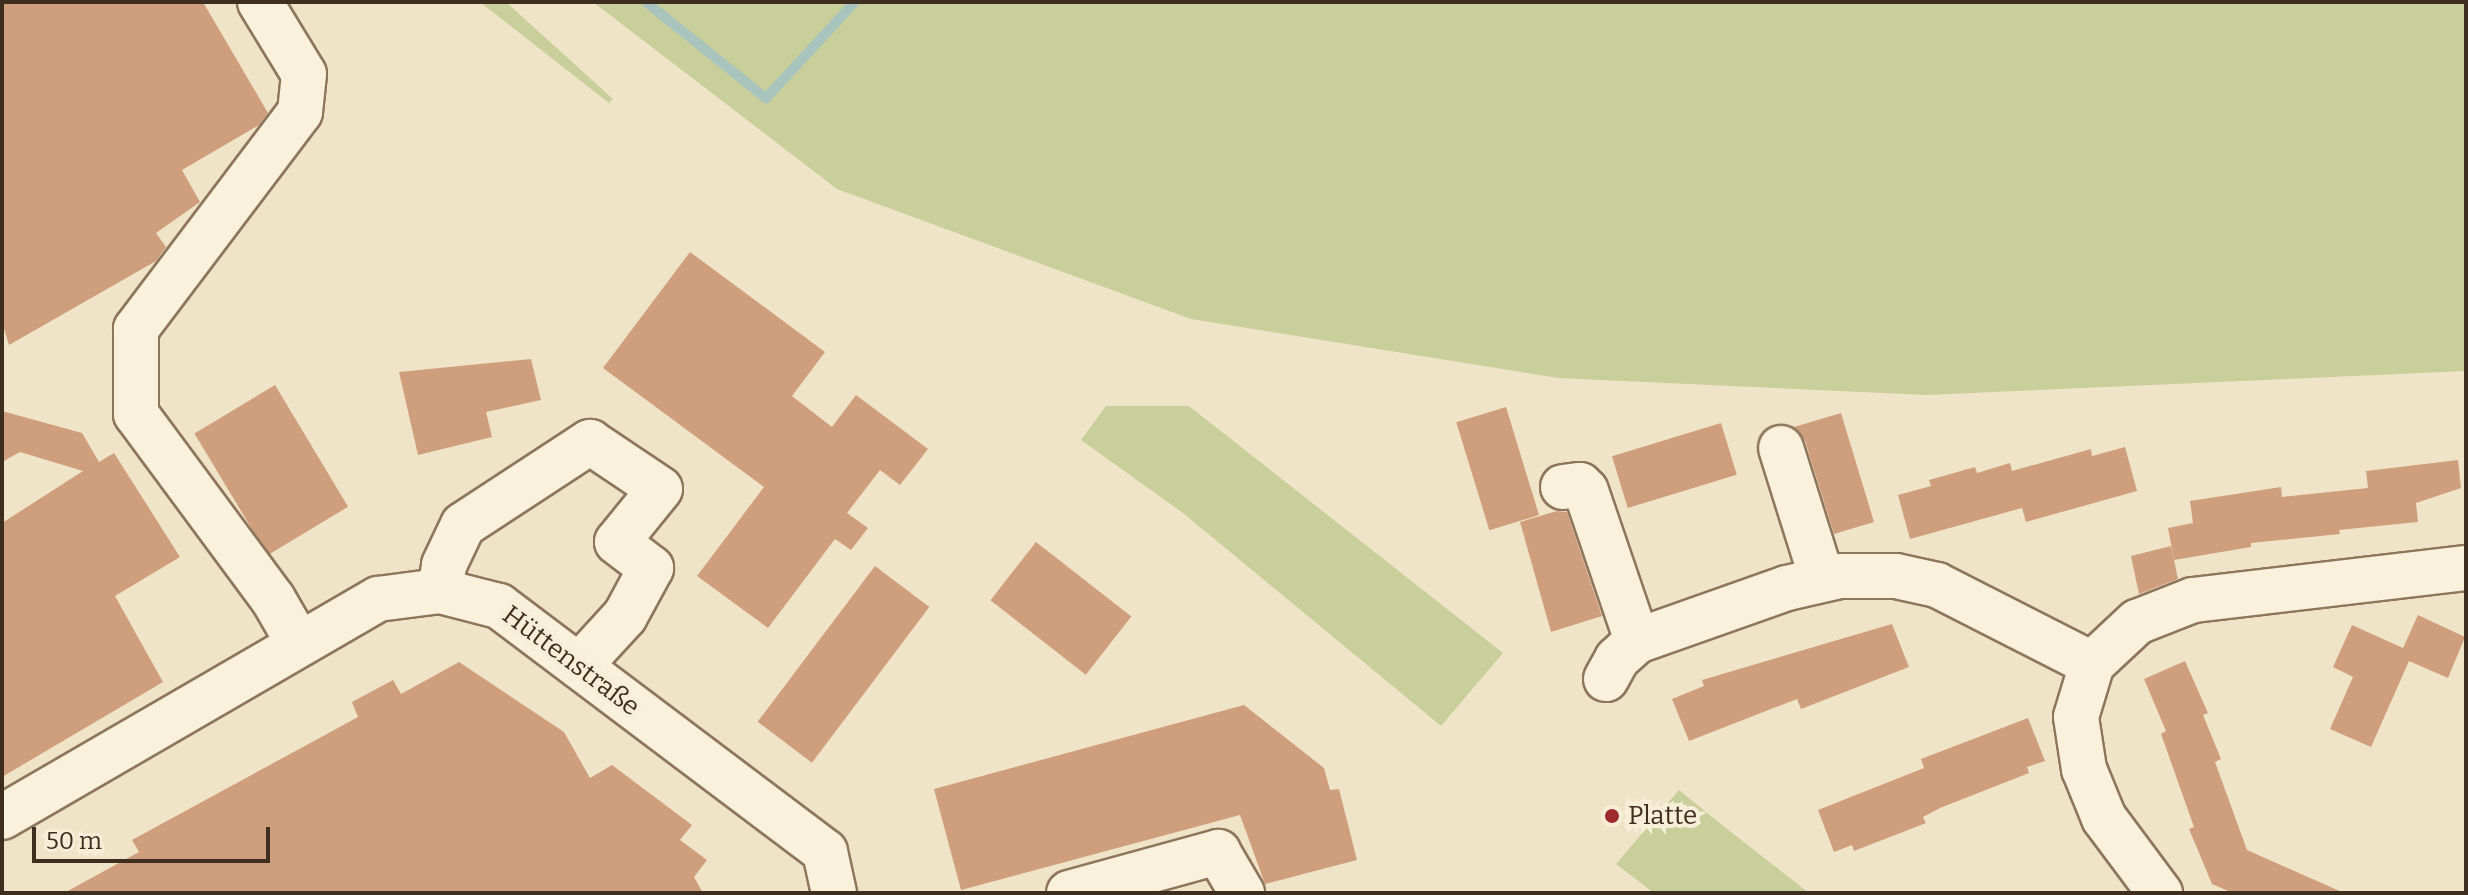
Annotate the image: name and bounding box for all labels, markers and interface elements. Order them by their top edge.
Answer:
street label: Hüttenstraße [496,599,646,723]
place label: Platte [1628,800,1697,832]
marker: Platte [1603,807,1621,825]
scale bar [36,811,274,861]
text: 50 m [46,827,102,855]

